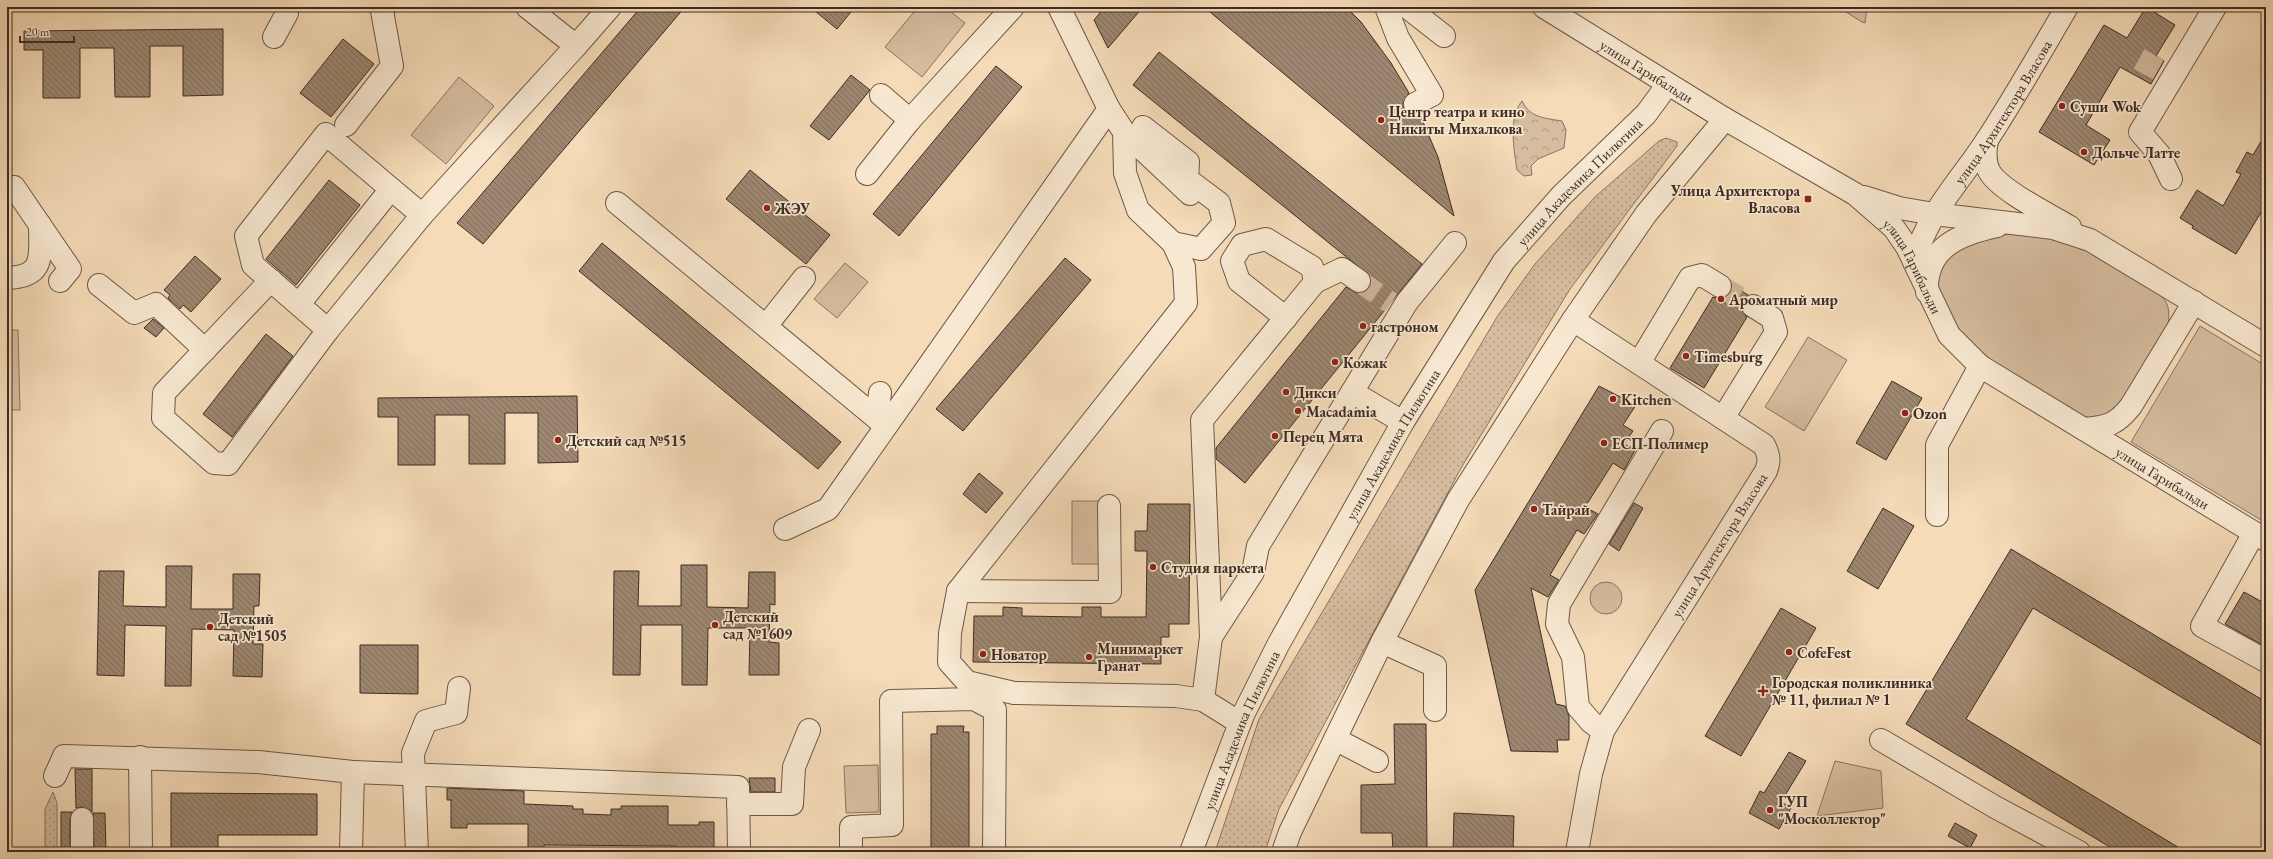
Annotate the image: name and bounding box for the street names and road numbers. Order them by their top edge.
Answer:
street label: улица Гарибальди [1597,35,1697,107]
street label: улица Архитектора Власова [1949,36,2055,188]
street label: улица Академика Пилюгина [1512,113,1646,250]
street label: улица Гарибальди [1880,214,1947,317]
street label: улица Академика Пилюгина [1341,365,1444,523]
street label: улица Гарибальди [2112,441,2213,513]
street label: улица Архитектора Власова [1667,469,1771,621]
street label: улица Академика Пилюгина [1198,647,1283,812]

